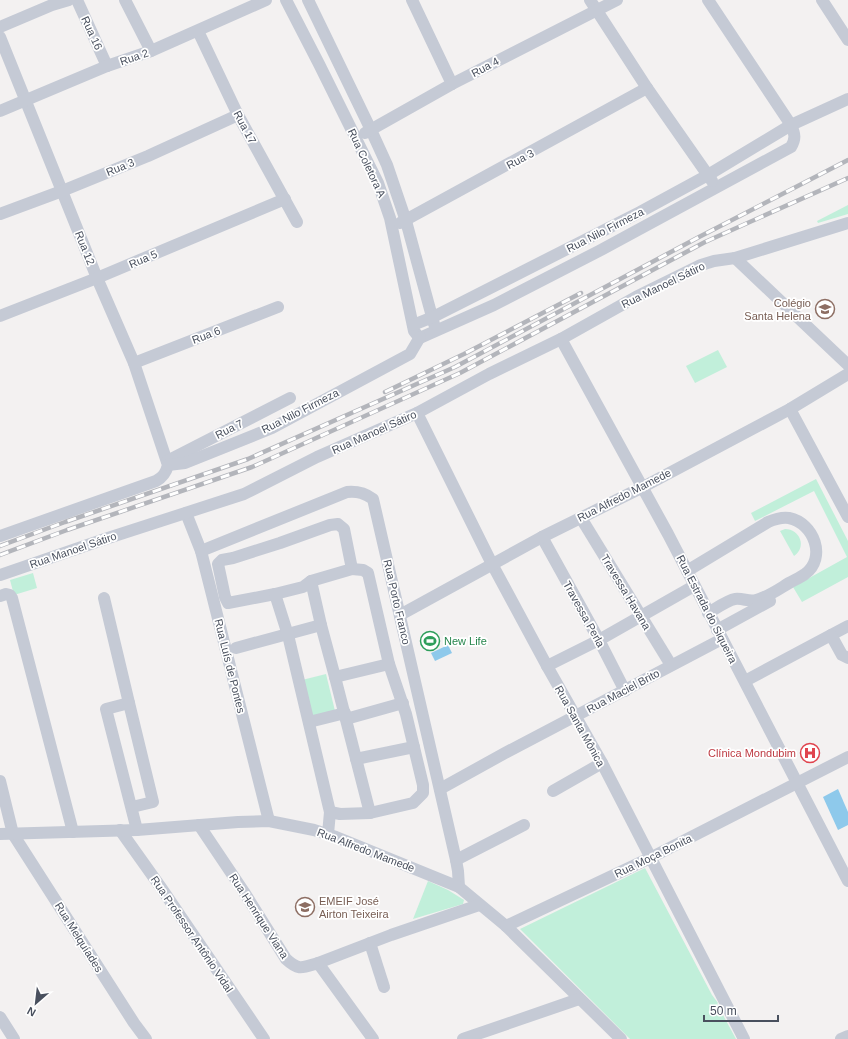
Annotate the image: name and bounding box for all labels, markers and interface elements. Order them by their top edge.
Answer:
street label: Rua 16 [79,14,105,52]
street label: Rua 2 [118,47,150,67]
street label: Rua 4 [469,55,501,79]
street label: Rua 17 [231,109,259,145]
street label: Rua Coletora A [346,127,388,200]
street label: Rua 3 [504,147,536,171]
street label: Rua 3 [104,156,136,178]
street label: Rua Nilo Firmeza [564,205,646,255]
street label: Rua 12 [73,229,97,267]
street label: Rua 5 [127,248,159,270]
street label: Rua Manoel Sátiro [619,260,707,310]
place label: Colégio Santa Helena [744,297,812,322]
school or university icon: Colégio Santa Helena [814,298,836,320]
street label: Rua 6 [190,324,222,346]
street label: Rua Nilo Firmeza [259,386,341,436]
street label: Rua Manoel Sátiro [330,408,418,456]
street label: Rua 7 [213,417,245,441]
street label: Rua Alfredo Mamede [575,466,673,524]
street label: Rua Manoel Sátiro [28,529,118,571]
street label: Travessa Havana [599,552,654,633]
street label: Rua Estrada do Siqueira [674,553,740,666]
street label: Rua Porto Franco [381,558,413,646]
street label: Travessa Perla [561,579,608,650]
street label: Rua Luís de Pontes [212,618,248,715]
sports icon: New Life [419,630,441,652]
place label: New Life [444,635,487,647]
street label: Rua Maciel Brito [585,667,661,715]
street label: Rua Santa Mônica [553,684,608,769]
hospital icon: Clínica Mondubim [799,742,821,764]
place label: Clínica Mondubim [708,747,796,759]
street label: Rua Alfredo Mamede [316,826,416,874]
street label: Rua Moça Bonita [612,832,694,880]
street label: Rua Henrique Viana [227,871,291,961]
street label: Rua Professor Antônio Vidal [149,874,235,994]
place label: EMEIF José Airton Teixeira [319,895,389,920]
school or university icon: EMEIF José Airton Teixeira [294,896,316,918]
street label: Rua Melquíades [53,900,106,975]
north arrow [16,983,56,1023]
scale bar [704,997,778,1023]
text: 50 m [710,1004,737,1018]
text: N [25,1005,38,1019]

